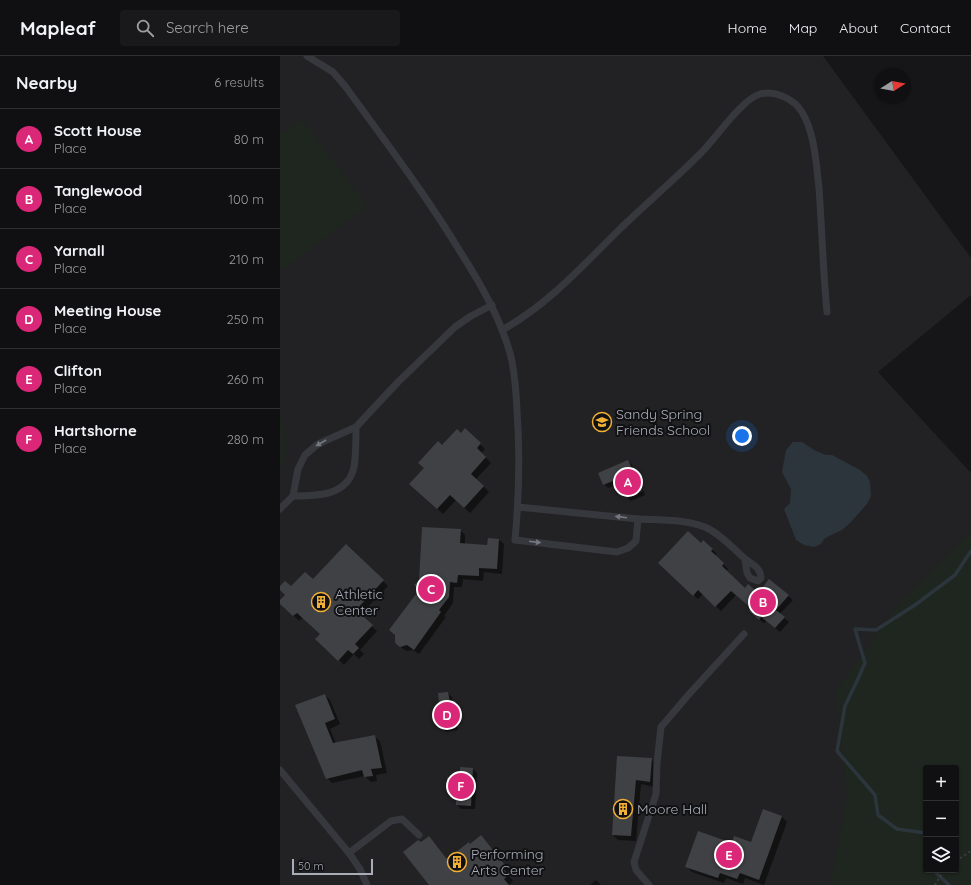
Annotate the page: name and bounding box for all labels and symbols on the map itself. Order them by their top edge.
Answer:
north arrow [875,68,911,104]
place label: Sandy Spring Friends School [616,405,710,439]
school or university icon: Sandy Spring Friends School [591,411,613,433]
your location [732,426,752,446]
one-way arrow [315,440,327,447]
pin: A [615,467,641,497]
one-way arrow [615,514,627,520]
one-way arrow [529,539,541,546]
pin: C [418,574,444,604]
place label: Athletic Center [335,585,383,619]
pin: B [750,587,776,617]
building icon: Athletic Center [310,591,332,613]
pin: D [434,700,460,730]
pin: F [448,771,474,801]
building icon: Moore Hall [612,798,634,820]
place label: Moore Hall [637,800,707,818]
pin: E [716,840,742,870]
place label: Performing Arts Center [471,845,545,879]
building icon: Performing Arts Center [446,851,468,873]
scale bar [292,857,373,876]

